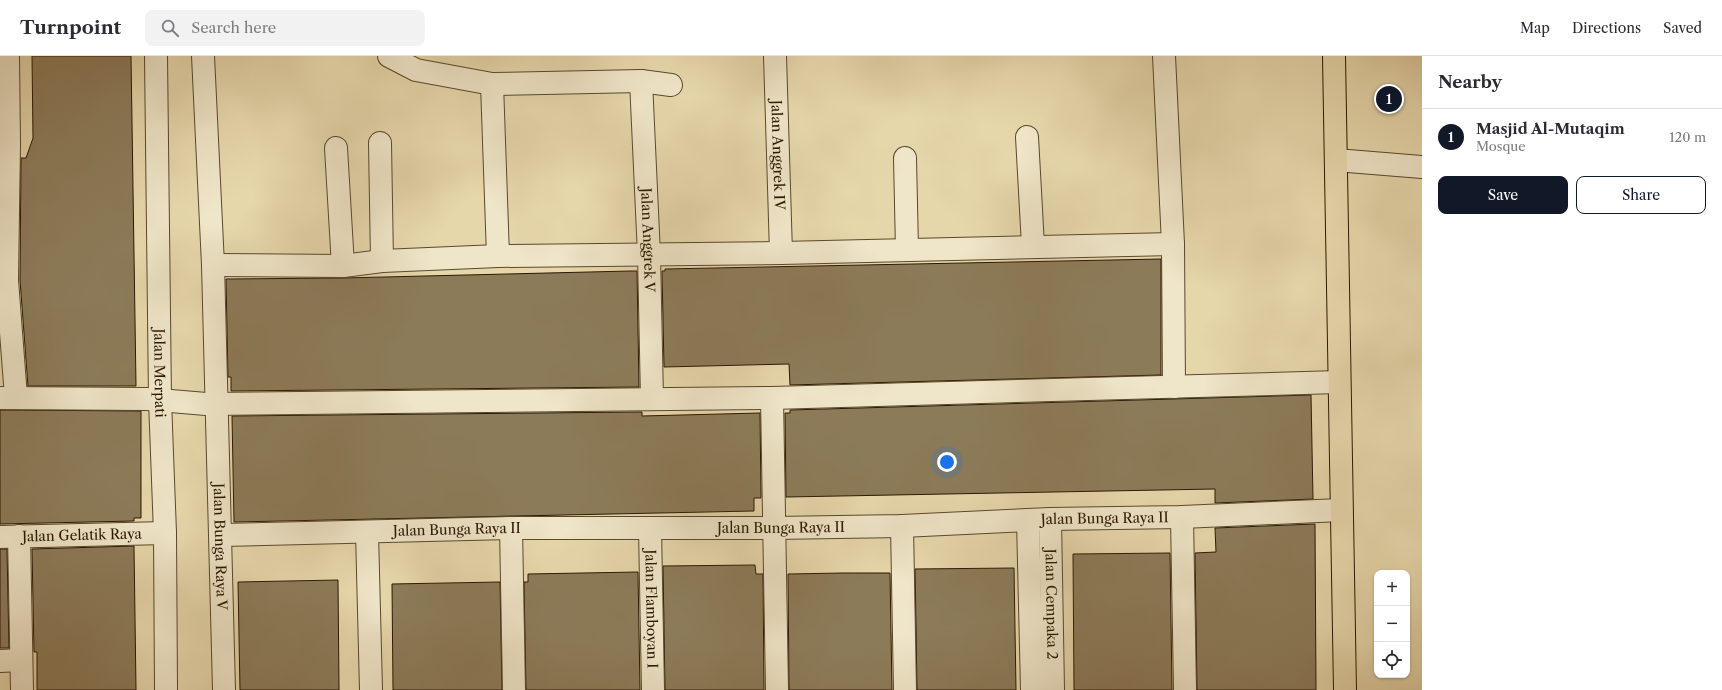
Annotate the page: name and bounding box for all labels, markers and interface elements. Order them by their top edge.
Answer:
search box [145,10,425,46]
text: Turnpoint [20,16,121,39]
icon: search [159,17,181,39]
text: Search here [191,18,276,37]
text: Map [1520,19,1550,37]
text: Directions [1572,19,1641,37]
text: Saved [1663,19,1702,37]
text: Nearby [1438,72,1502,92]
pin: 1 [1376,84,1402,114]
street label: Jalan Anggrek IV [767,98,789,211]
text: Masjid Al-Mutaqim [1476,119,1625,138]
text: 1 [1448,129,1454,145]
text: 120 m [1669,129,1706,145]
text: Mosque [1476,138,1526,154]
button: Save [1438,176,1568,214]
button: Share [1576,176,1706,214]
street label: Jalan Anggrek V [637,185,659,293]
street label: Jalan Merpati [150,326,170,418]
your location [937,452,957,472]
street label: Jalan Bunga Raya V [210,481,231,611]
street label: Jalan Bunga Raya II [1038,508,1169,529]
street label: Jalan Bunga Raya II [715,518,845,537]
street label: Jalan Bunga Raya II [391,519,521,540]
street label: Jalan Gelatik Raya [20,525,143,546]
street label: Jalan Cempaka 2 [1041,546,1061,660]
street label: Jalan Flamboyan I [641,547,662,669]
map controls [1374,570,1410,678]
button: + [1374,570,1410,606]
button: − [1374,606,1410,642]
button: locate [1374,642,1410,678]

